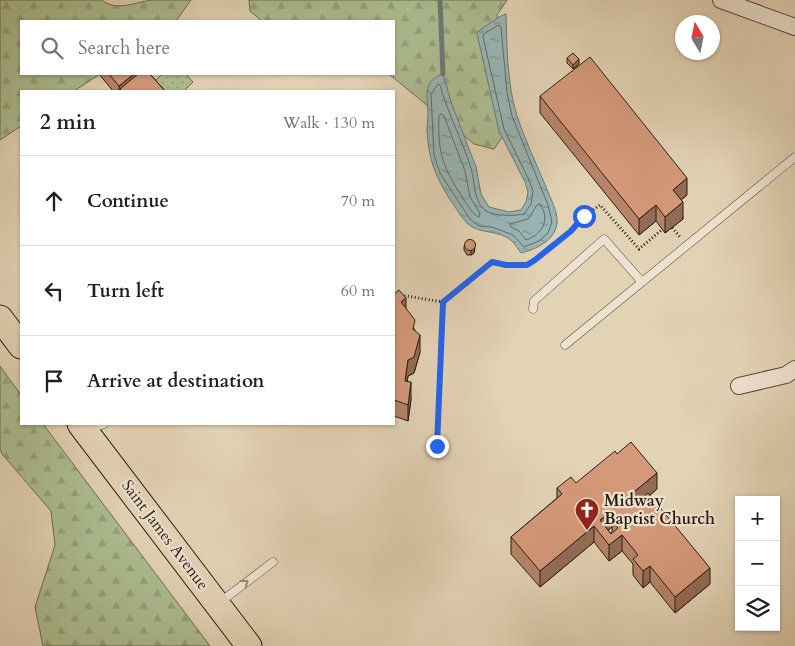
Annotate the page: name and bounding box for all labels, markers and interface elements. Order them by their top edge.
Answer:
north arrow [675,15,720,60]
search box [20,20,395,75]
icon: search [38,34,66,62]
text: Search here [78,35,170,61]
text: 2 min [40,108,96,137]
text: Walk · 130 m [283,112,375,134]
icon: ahead [40,187,68,215]
text: Continue [87,188,169,214]
text: 70 m [341,190,375,212]
route start [573,205,596,228]
icon: left [40,277,68,305]
text: Turn left [87,278,164,304]
text: 60 m [341,280,375,302]
icon: arrive [40,367,68,395]
text: Arrive at destination [87,368,264,394]
route end [426,435,449,458]
street label: Saint James Avenue [116,475,214,595]
place label: Midway Baptist Church [604,490,715,530]
map controls [735,496,780,631]
button: + [735,496,780,541]
church icon: Midway Baptist Church [574,497,600,531]
button: − [735,541,780,586]
one-way arrow [239,580,249,589]
button: layers [735,586,780,631]

